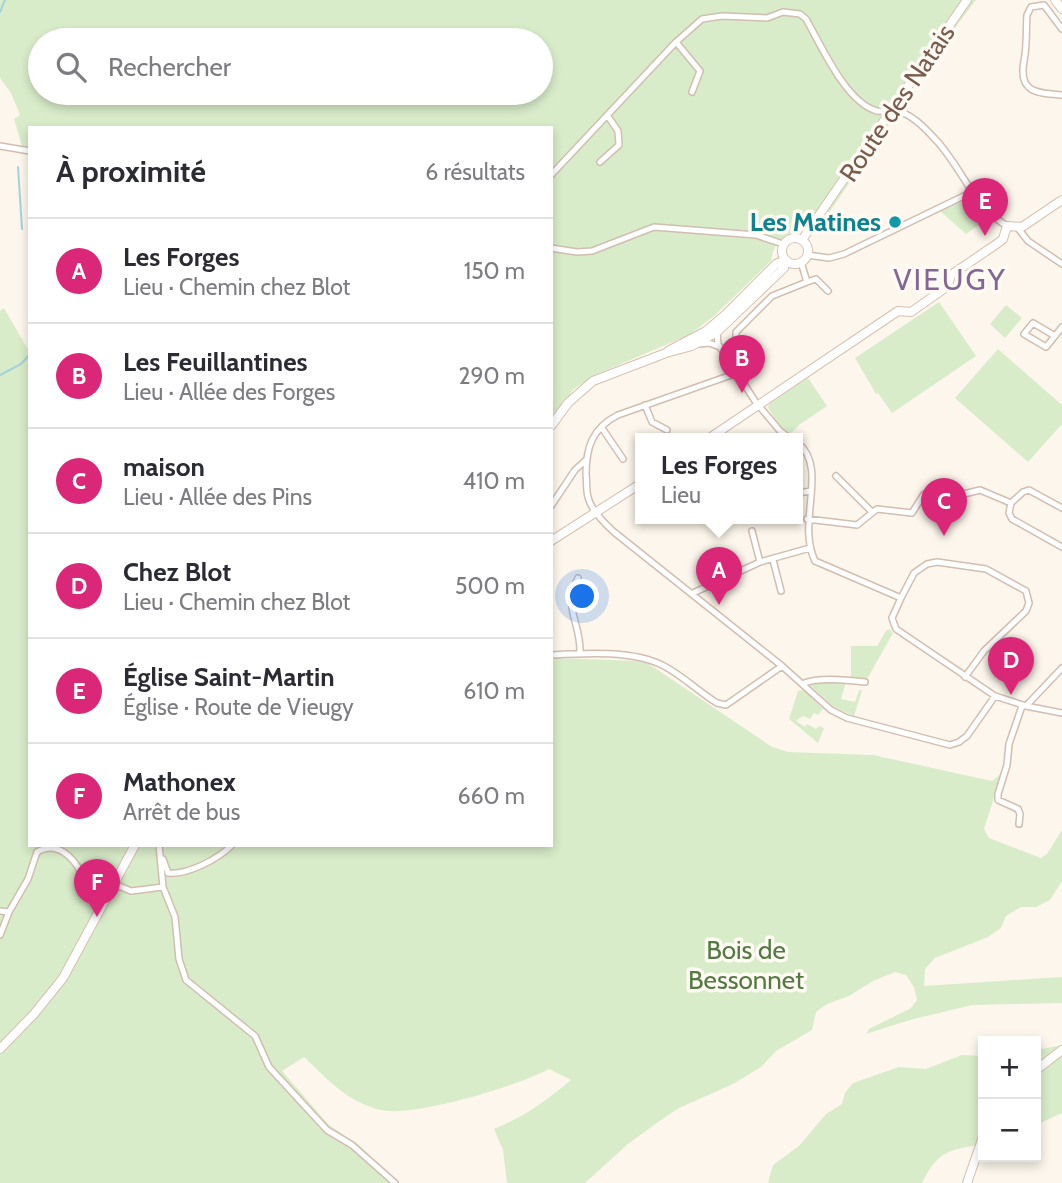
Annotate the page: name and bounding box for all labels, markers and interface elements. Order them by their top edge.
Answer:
street label: Route des Natais [833,18,962,188]
search box [28,28,553,105]
icon: search [52,48,90,86]
text: Rechercher [108,51,231,83]
text: À proximité [56,153,206,190]
text: 6 résultats [425,158,525,186]
pin: E [962,178,1008,236]
place label: Les Matines [750,206,881,238]
marker: Les Matines [887,214,903,230]
text: Les Forges [123,241,239,273]
text: A [72,257,86,285]
text: 150 m [464,257,525,285]
district label: VIEUGY [893,261,1007,298]
text: Lieu · Chemin chez Blot [123,273,350,301]
pin: B [719,335,765,393]
text: Les Feuillantines [123,346,308,378]
text: B [72,362,86,390]
text: 290 m [458,362,525,390]
text: Lieu · Allée des Forges [123,378,335,406]
popup [635,433,803,524]
text: Les Forges [661,449,777,481]
text: maison [123,451,205,483]
text: C [72,467,86,495]
text: 410 m [463,467,525,495]
pin: C [921,478,967,536]
text: Lieu [661,481,701,509]
text: Lieu · Allée des Pins [123,483,312,511]
pin: A [696,547,742,605]
text: Chez Blot [123,556,231,588]
text: D [71,572,87,600]
text: 500 m [455,572,525,600]
your location [565,579,599,613]
text: Lieu · Chemin chez Blot [123,588,350,616]
pin: D [988,637,1034,695]
text: Église Saint-Martin [123,661,335,693]
text: E [72,677,86,705]
text: 610 m [463,677,525,705]
text: Église · Route de Vieugy [123,693,354,721]
text: Mathonex [123,766,236,798]
text: F [73,782,85,810]
text: 660 m [457,782,525,810]
text: Arrêt de bus [123,798,240,826]
pin: F [74,859,120,917]
park label: Bois de Bessonnet [688,934,804,996]
map controls [978,1036,1041,1162]
button: + [978,1036,1041,1099]
button: − [978,1099,1041,1162]

